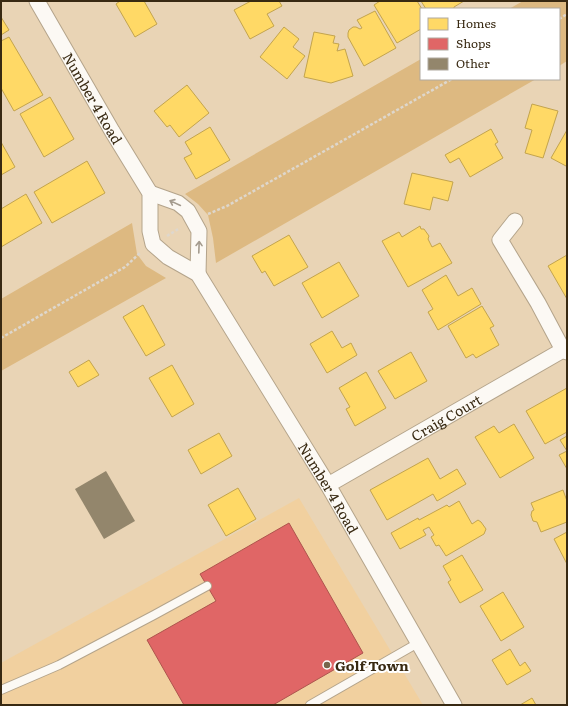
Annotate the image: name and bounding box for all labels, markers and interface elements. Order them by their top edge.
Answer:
legend [420,8,560,80]
text: Homes [456,14,496,32]
text: Shops [456,34,491,52]
street label: Number 4 Road [59,48,128,148]
text: Other [456,54,490,72]
one-way arrow [169,199,181,206]
one-way arrow [195,241,203,254]
street label: Craig Court [407,389,485,445]
street label: Number 4 Road [294,438,364,537]
place label: Golf Town [335,655,409,675]
marker: Golf Town [322,660,332,670]

